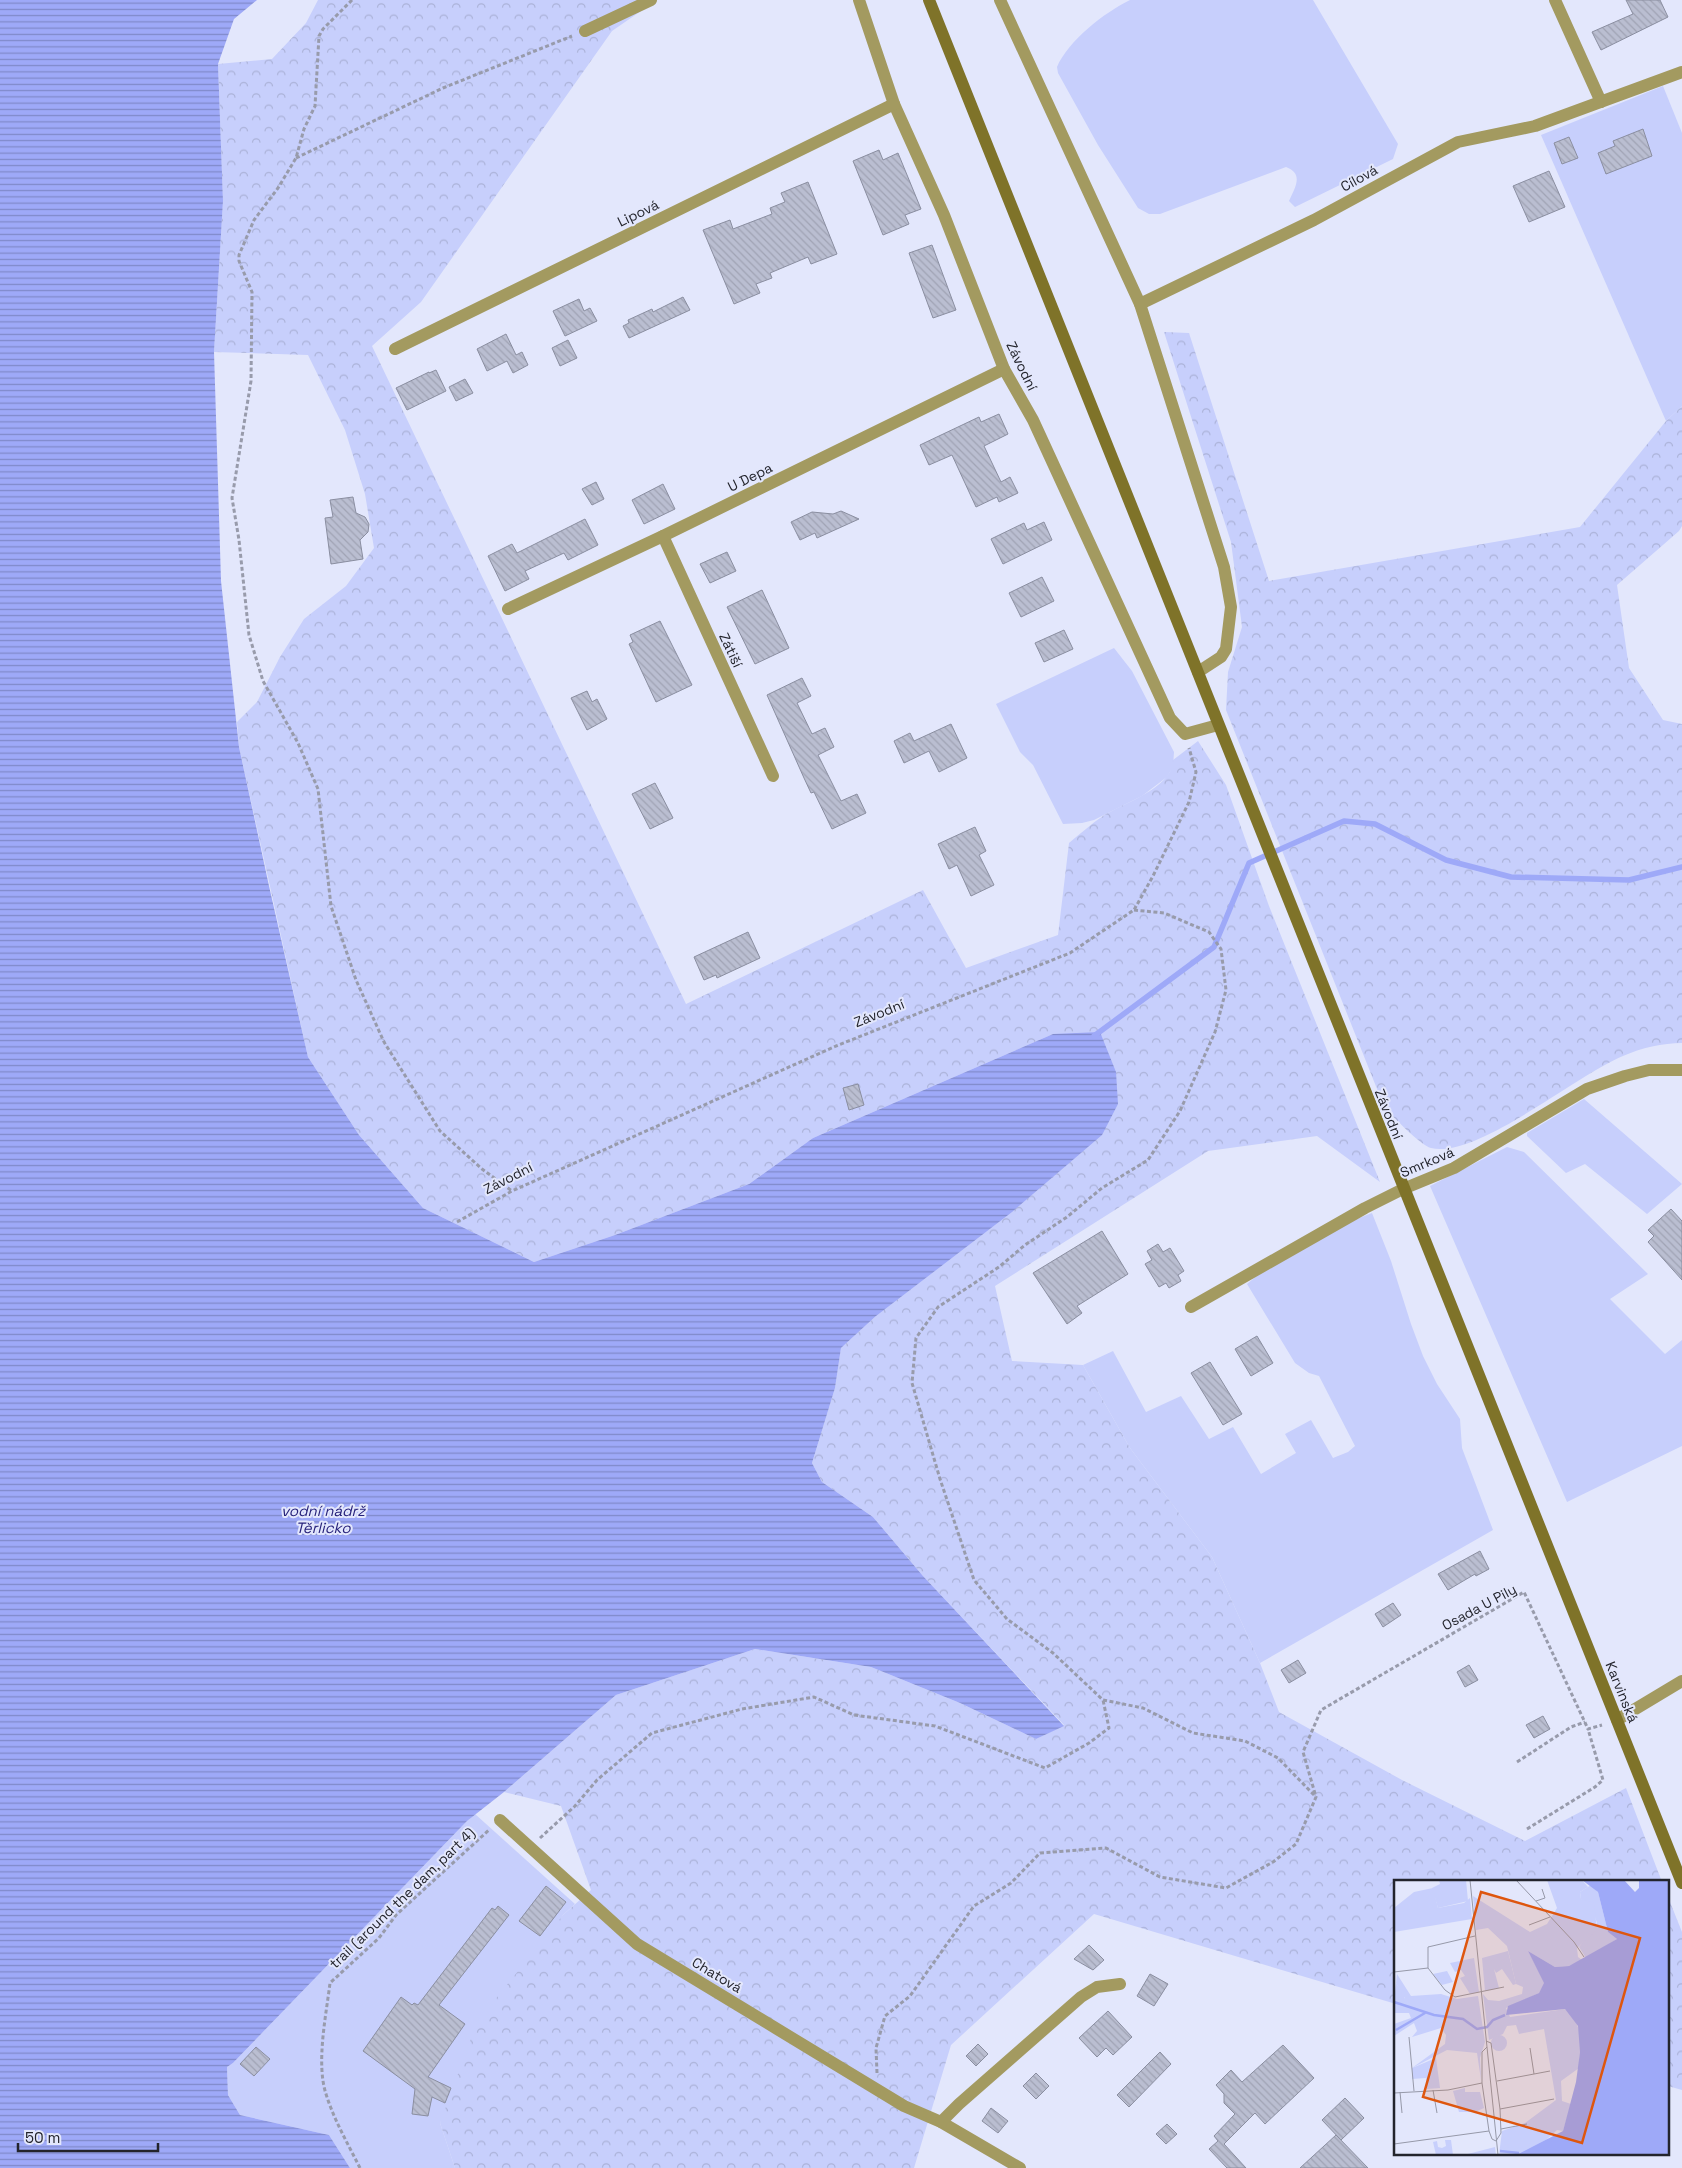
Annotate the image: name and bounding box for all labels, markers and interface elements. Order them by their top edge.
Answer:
street label: Cílová [1337,161,1381,195]
street label: Lipová [614,195,662,231]
street label: Závodní [1002,338,1042,394]
street label: U Depa [725,458,775,496]
street label: Zátiší [715,630,747,671]
street label: Závodní [851,995,907,1031]
street label: Závodní [1371,1086,1407,1142]
street label: Smrková [1397,1143,1457,1181]
street label: Závodní [480,1158,536,1198]
water label: vodní nádrž Těrlicko [281,1501,367,1537]
street label: Osada U Pily [1439,1580,1519,1634]
street label: Karvinská [1602,1659,1642,1725]
street label: trail (around the dam, part 4) [325,1824,479,1972]
inset map [1394,1880,1670,2156]
street label: Chatová [689,1953,745,1997]
scale bar [18,2120,158,2152]
text: 50 m [25,2128,60,2147]

